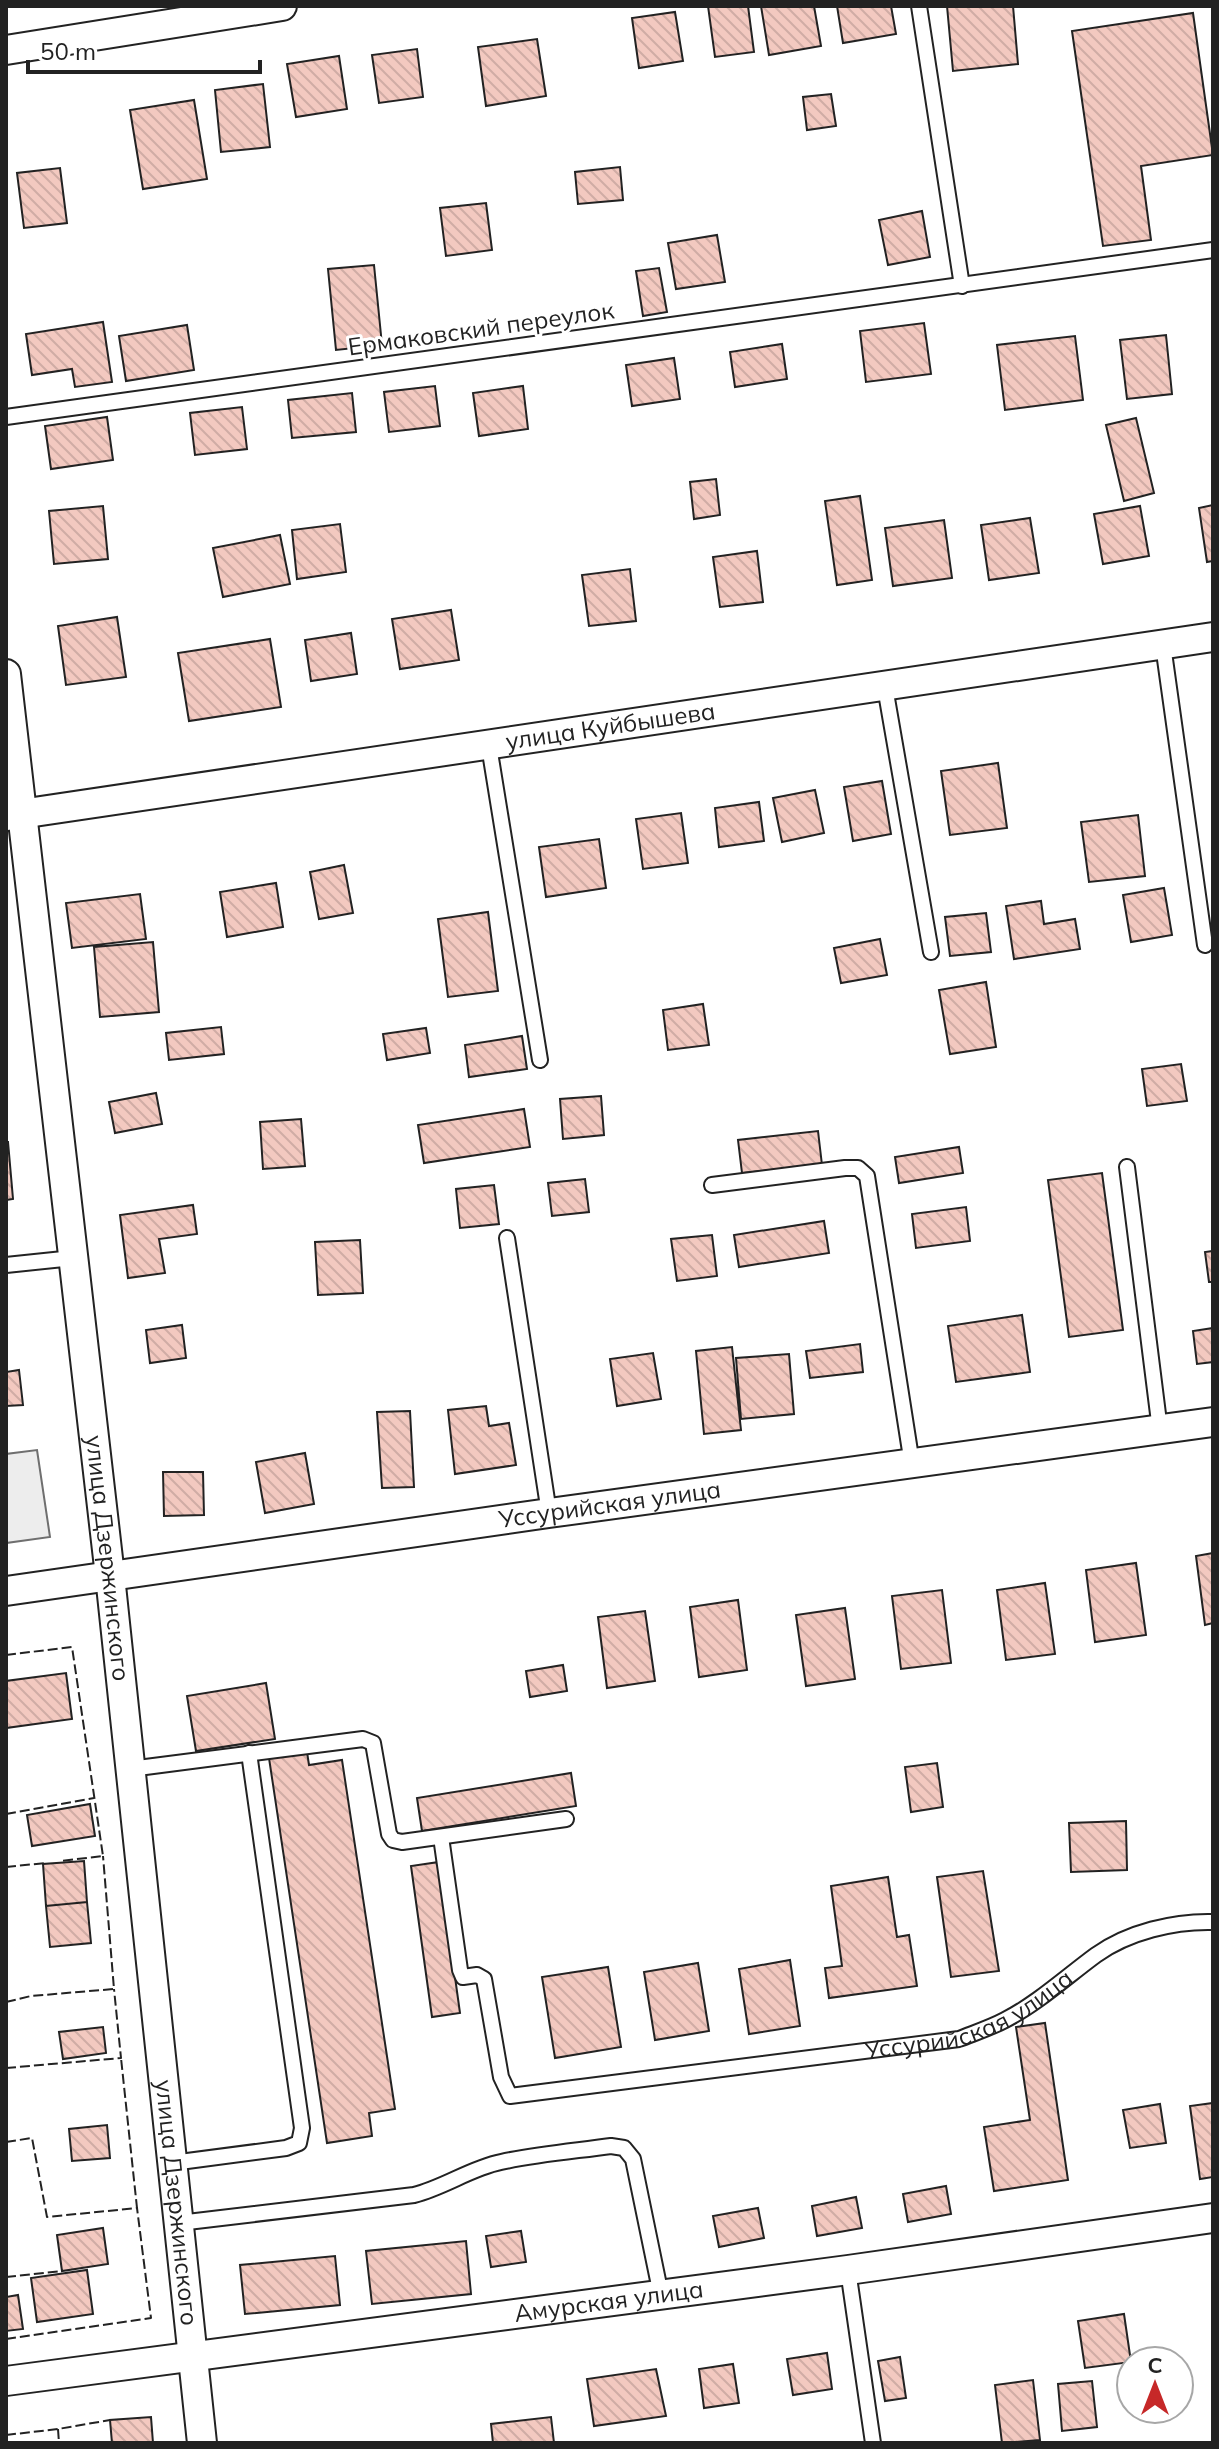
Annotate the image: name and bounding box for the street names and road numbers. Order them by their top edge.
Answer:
street label: Ермаковский переулок [346,294,616,362]
street label: улица Куйбышева [503,695,717,756]
street label: улица Дзержинского [80,1433,137,1683]
street label: Уссурийская улица [496,1474,723,1534]
street label: Уссурийская улица [862,1963,1078,2065]
street label: улица Дзержинского [150,2078,205,2327]
street label: Амурская улица [512,2273,705,2328]

